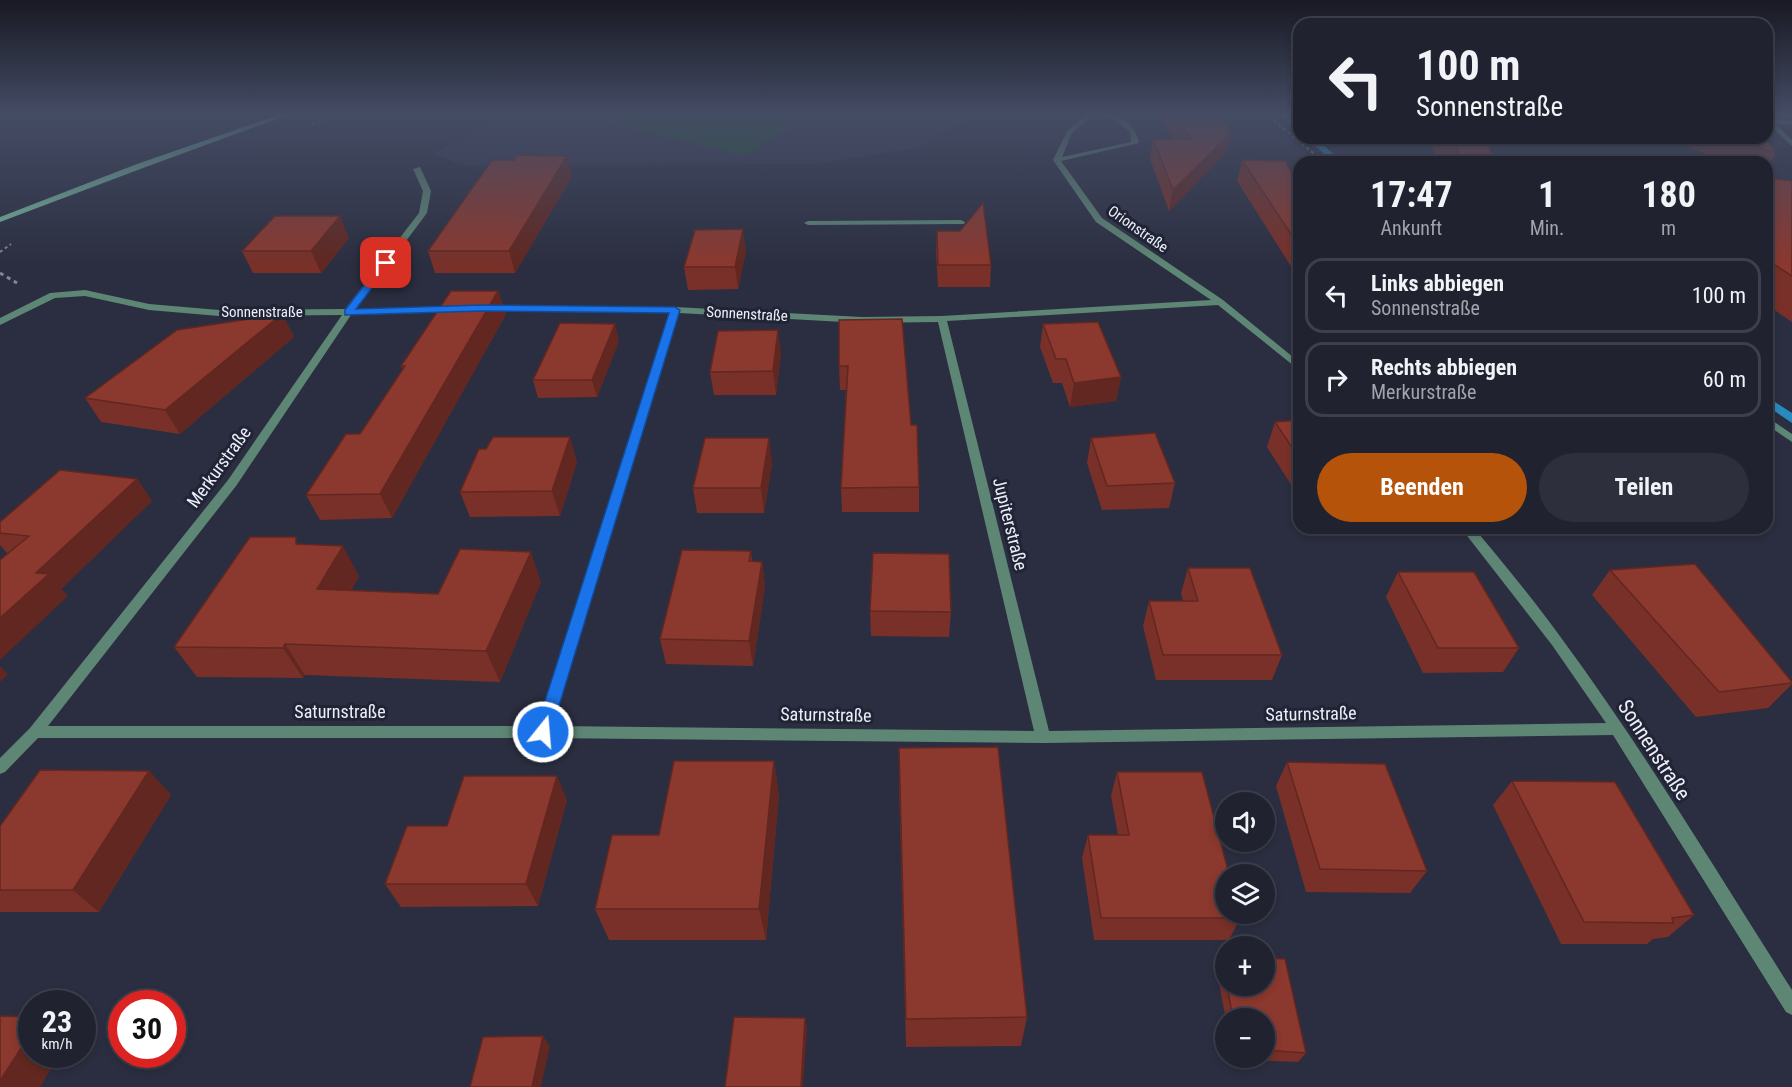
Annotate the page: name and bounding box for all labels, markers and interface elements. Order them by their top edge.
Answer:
text: 100 m [1416,41,1521,90]
icon: left [1317,42,1395,120]
text: Sonnenstraße [1416,91,1563,123]
text: 17:47 [1370,174,1453,216]
text: 1 [1538,174,1556,216]
text: 180 [1641,174,1696,216]
street label: Orionstraße [1104,202,1172,256]
text: Ankunft [1380,216,1442,240]
text: Min. [1530,216,1564,240]
text: m [1661,216,1676,240]
pin [360,237,411,288]
icon: arrive [369,246,402,279]
text: Links abbiegen [1371,271,1504,296]
icon: left [1320,279,1353,312]
text: 100 m [1692,283,1746,308]
text: Sonnenstraße [1371,296,1480,320]
street label: Sonnenstraße [221,303,303,321]
street label: Sonnenstraße [706,303,788,325]
text: Rechts abbiegen [1371,355,1517,380]
icon: right [1320,363,1353,396]
text: 60 m [1703,367,1746,392]
text: Merkurstraße [1371,380,1477,404]
street label: Merkurstraße [182,422,255,511]
button: Beenden [1317,453,1527,522]
button: Teilen [1539,453,1749,522]
street label: Jupiterstraße [989,475,1032,572]
street label: Sonnenstraße [1613,695,1695,805]
position arrow [511,700,575,764]
street label: Saturnstraße [294,701,386,722]
street label: Saturnstraße [1265,702,1357,725]
street label: Saturnstraße [780,703,872,726]
map controls [1215,792,1275,1068]
button: sound [1215,792,1275,852]
button: layers [1215,864,1275,924]
button: + [1215,936,1275,996]
speed limit sign: 30 [108,990,186,1068]
text: 23 [42,1004,72,1039]
button: − [1215,1008,1275,1068]
text: km/h [42,1035,72,1053]

